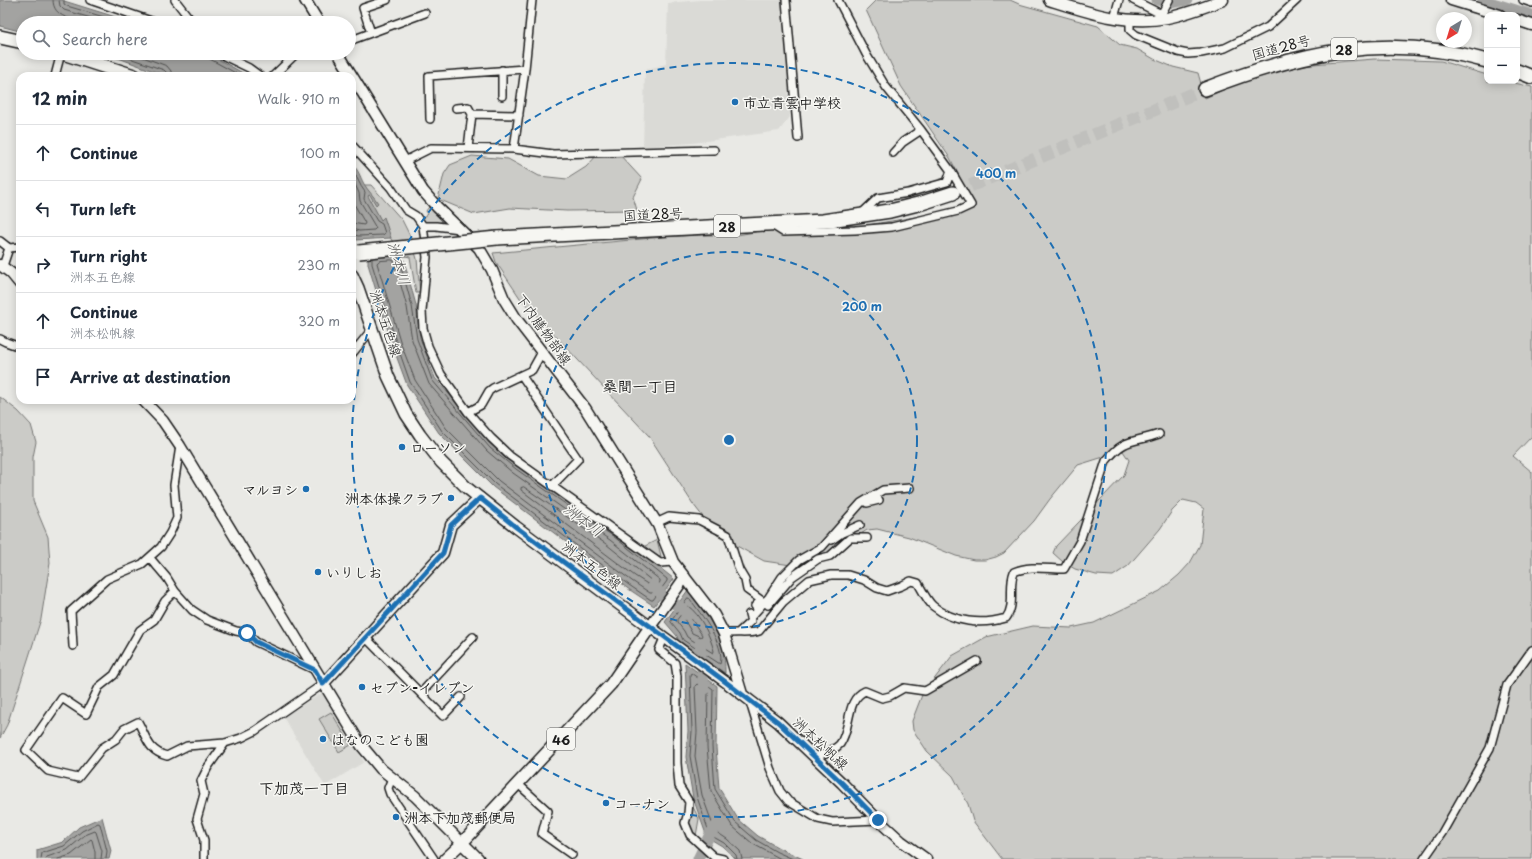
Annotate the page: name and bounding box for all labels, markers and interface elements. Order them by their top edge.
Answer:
north arrow [1436,12,1472,48]
map controls [1484,12,1520,84]
button: + [1484,12,1520,48]
search box [16,16,356,60]
icon: search [30,27,52,49]
text: Search here [62,27,148,50]
street label: 国道28号 [1249,29,1313,65]
road number: 28 [1331,38,1357,60]
button: − [1484,48,1520,84]
text: 12 min [32,85,87,111]
text: Walk · 910 m [258,89,340,108]
place label: 市立青雲中学校 [743,92,841,113]
marker: 市立青雲中学校 [730,97,740,107]
text: Continue [70,141,138,164]
icon: ahead [32,142,54,164]
text: 100 m [300,143,340,162]
text: 400 m [976,164,1016,182]
text: Turn left [70,197,136,220]
icon: left [32,198,54,220]
text: 260 m [298,199,340,218]
street label: 国道28号 [622,202,684,226]
road number: 28 [714,215,740,237]
water label: 洲本川 [383,238,417,288]
text: Turn right [70,244,147,267]
icon: right [32,254,54,276]
text: 230 m [298,255,340,274]
text: 洲本五色線 [70,267,135,286]
street label: 洲本五色線 [365,286,407,360]
street label: 下内膳物部線 [511,289,577,369]
text: 200 m [842,297,882,315]
text: Continue [70,300,138,323]
icon: ahead [32,310,54,332]
text: 320 m [298,311,340,330]
text: 洲本松帆線 [70,323,135,342]
text: Arrive at destination [70,365,231,388]
icon: arrive [32,366,54,388]
district label: 桑間一丁目 [602,374,678,397]
centre of rings [722,433,736,447]
place label: ローソン [410,437,466,458]
marker: ローソン [397,442,407,452]
place label: マルヨシ [242,479,298,500]
marker: マルヨシ [301,484,311,494]
place label: 洲本体操クラブ [345,488,443,509]
marker: 洲本体操クラブ [446,493,456,503]
water label: 洲本川 [559,496,609,542]
street label: 洲本五色線 [558,536,626,594]
place label: いりしお [326,562,382,583]
marker: いりしお [313,567,323,577]
route start [238,624,256,642]
place label: セブン-イレブン [370,677,475,698]
marker: セブン-イレブン [357,682,367,692]
street label: 洲本松帆線 [788,711,854,775]
road number: 46 [547,728,575,750]
place label: はなのこども園 [331,729,429,750]
marker: はなのこども園 [318,734,328,744]
district label: 下加茂一丁目 [259,776,349,799]
place label: コーナン [614,793,670,814]
marker: コーナン [601,798,611,808]
place label: 洲本下加茂郵便局 [404,807,516,828]
route end [869,811,887,829]
marker: 洲本下加茂郵便局 [391,812,401,822]

